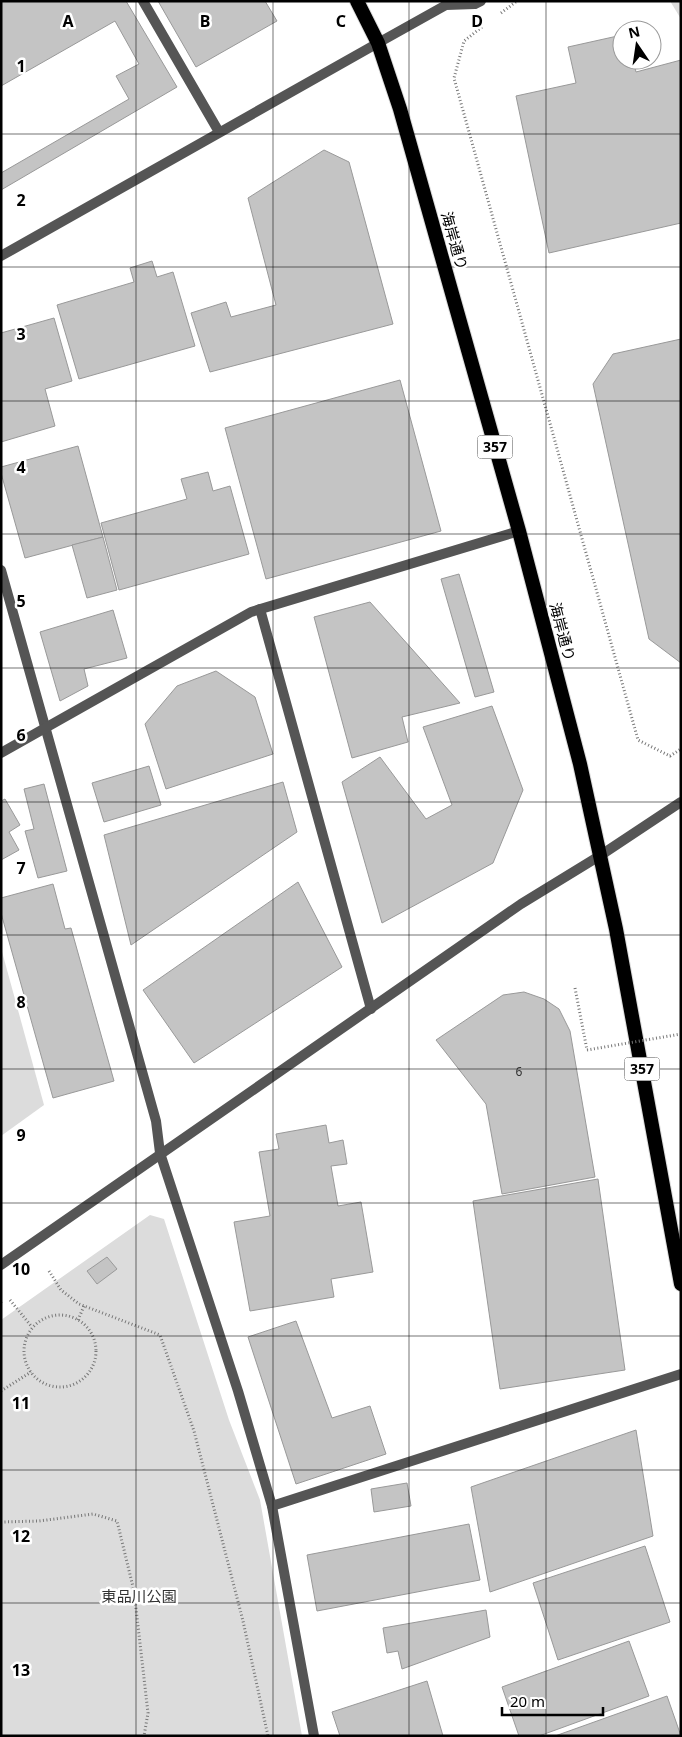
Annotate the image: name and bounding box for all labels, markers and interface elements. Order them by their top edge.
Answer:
text: A [62,10,74,32]
text: B [200,10,210,32]
text: C [336,10,346,32]
text: D [471,10,483,32]
north arrow [612,20,662,70]
text: N [626,21,642,42]
text: 1 [16,55,26,77]
text: 2 [16,189,26,211]
street label: 海岸通り [437,209,473,272]
text: 3 [16,323,26,345]
road number: 357 [478,436,512,458]
text: 4 [16,456,26,478]
text: 5 [16,590,26,612]
street label: 海岸通り [546,600,580,663]
text: 6 [16,724,26,746]
text: 7 [16,857,26,879]
text: 8 [16,991,26,1013]
road number: 357 [624,1058,660,1080]
house number: 6 [516,1063,523,1080]
text: 9 [16,1124,26,1146]
text: 10 [12,1258,30,1280]
text: 11 [12,1392,30,1414]
text: 12 [12,1525,30,1547]
park label: 東品川公園 [101,1586,177,1606]
text: 13 [12,1659,30,1681]
scale bar [502,1684,603,1716]
text: 20 m [510,1691,545,1711]

